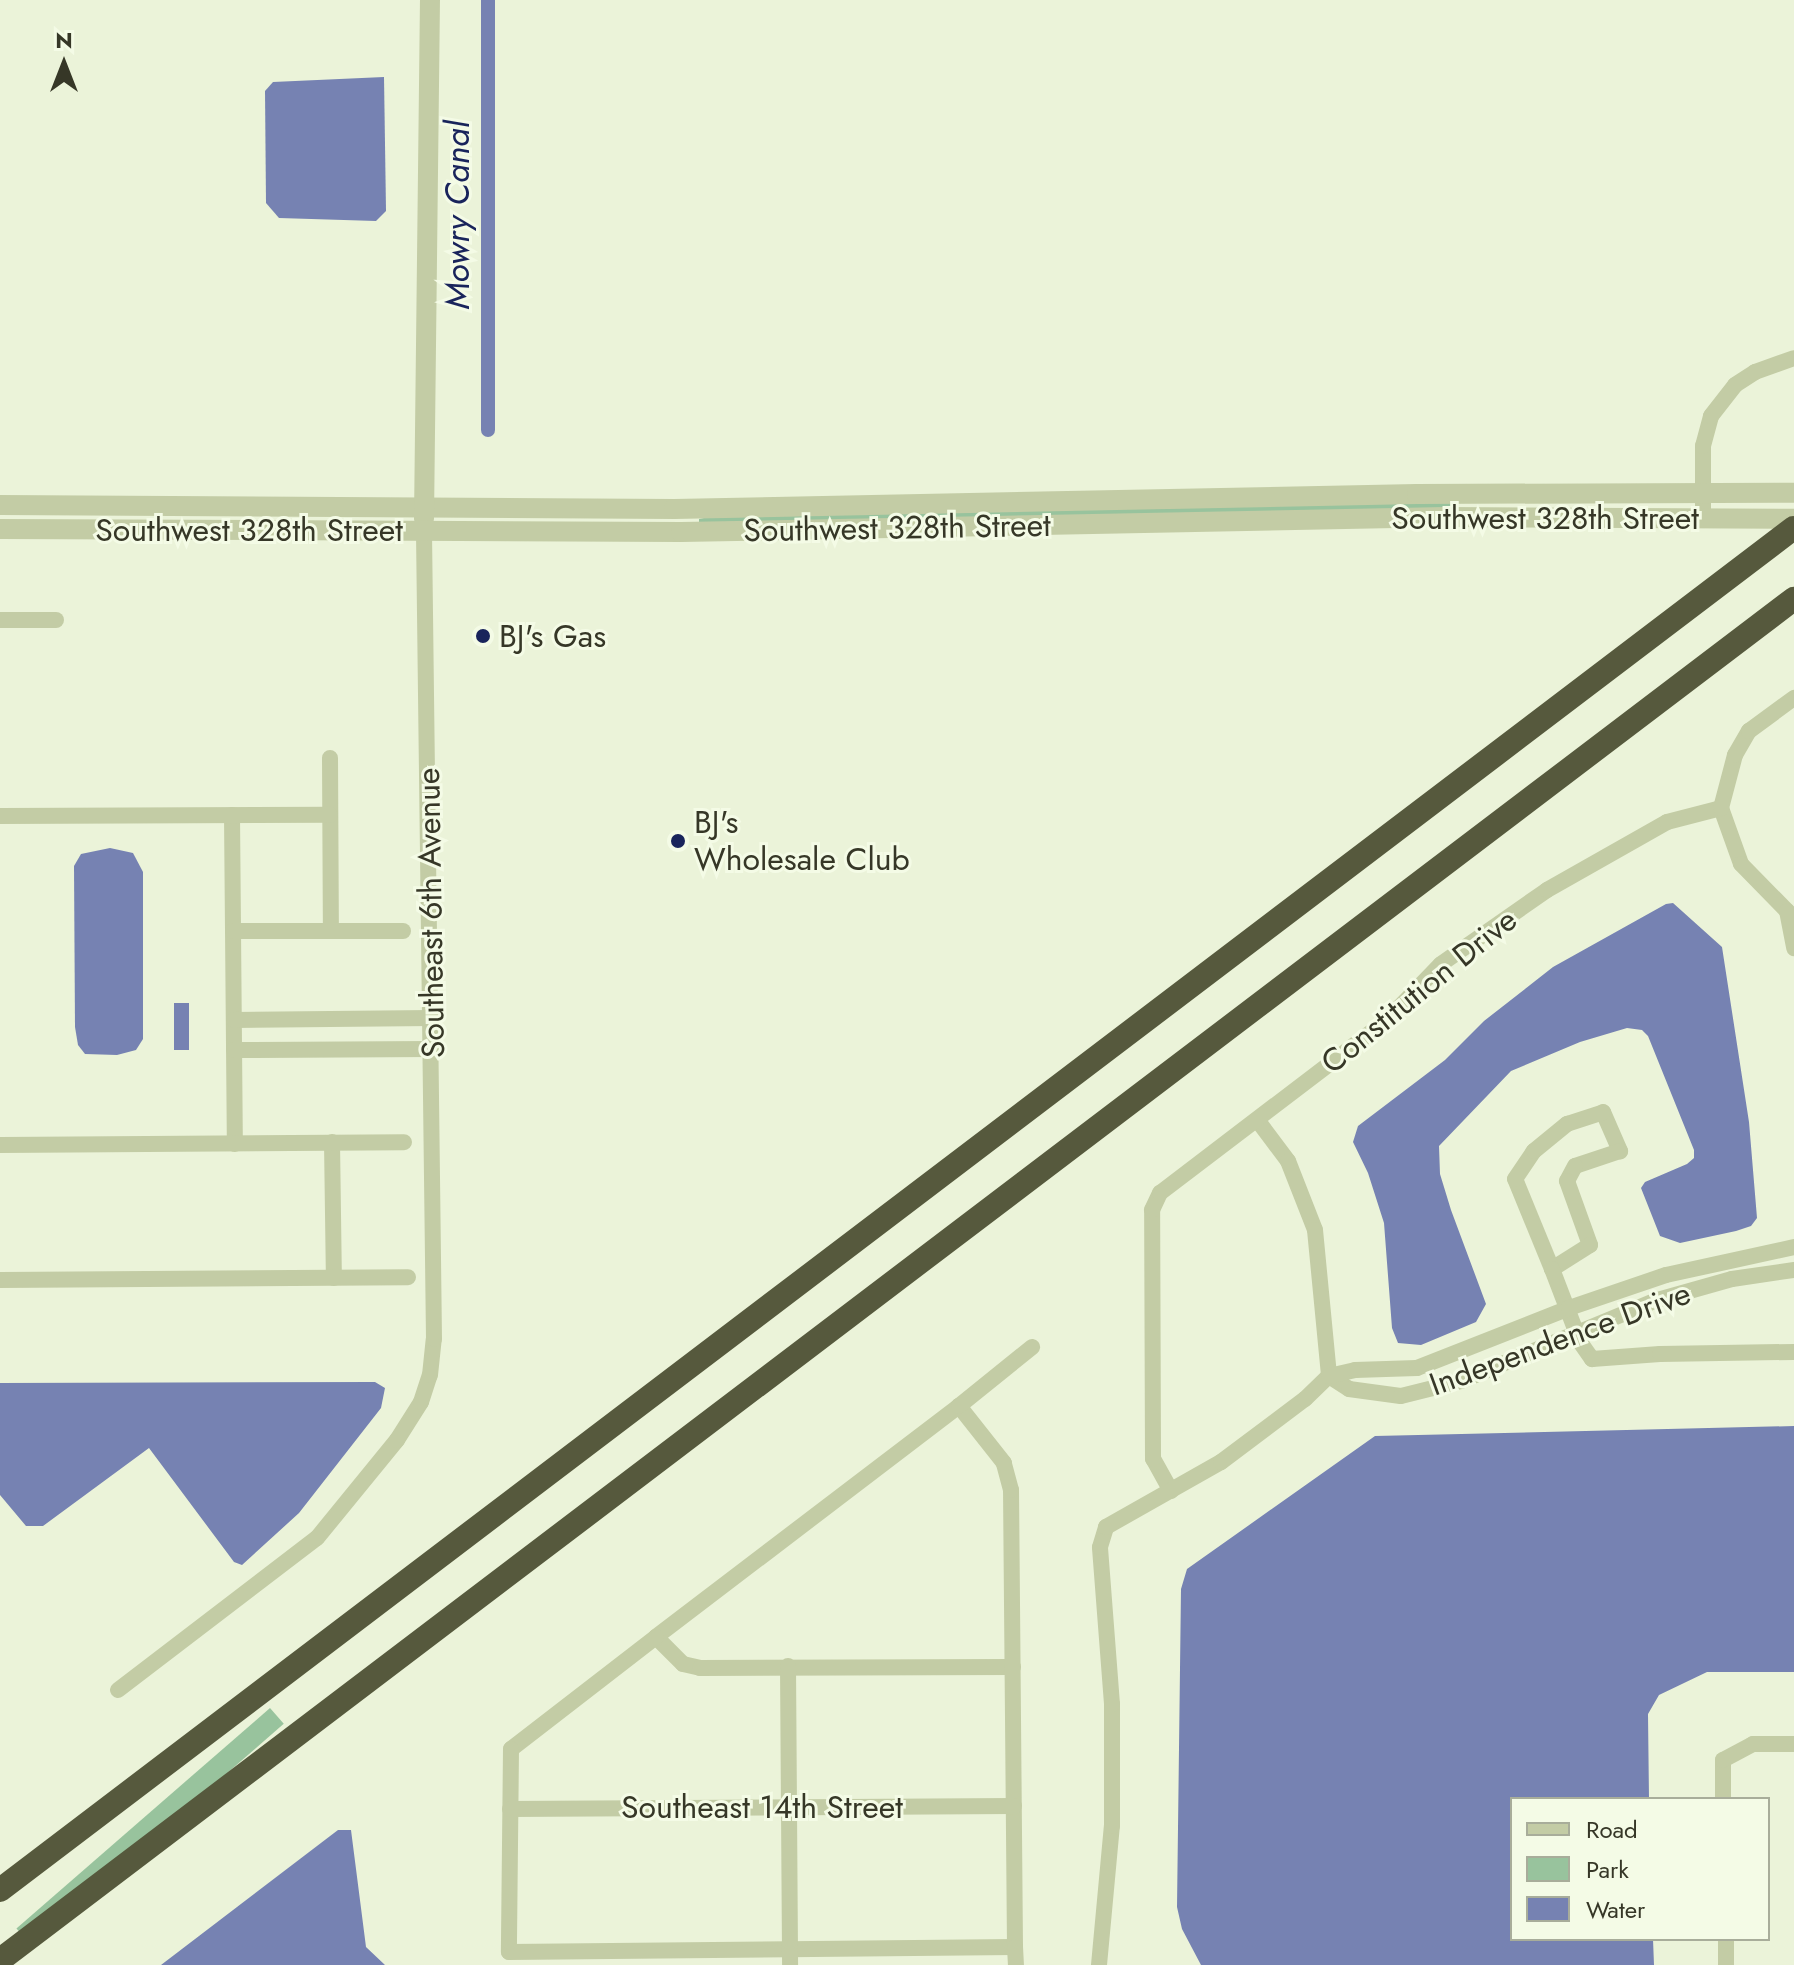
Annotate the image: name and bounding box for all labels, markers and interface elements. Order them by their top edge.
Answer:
north arrow [24,24,104,104]
text: N [55,24,73,56]
water label: Mowry Canal [438,121,478,309]
street label: Southwest 328th Street [1391,499,1699,537]
street label: Southwest 328th Street [743,506,1051,550]
street label: Southwest 328th Street [95,511,403,549]
place label: BJ's Gas [499,617,606,655]
marker: BJ's Gas [474,627,492,645]
street label: Southeast 6th Avenue [409,767,453,1059]
place label: BJ's Wholesale Club [694,804,910,879]
marker: BJ's Wholesale Club [669,832,687,850]
street label: Constitution Drive [1313,900,1525,1082]
street label: Independence Drive [1424,1274,1696,1404]
street label: Southeast 14th Street [621,1788,903,1826]
legend [1510,1797,1770,1941]
text: Road [1586,1812,1638,1847]
text: Park [1586,1852,1629,1887]
text: Water [1586,1892,1645,1927]

